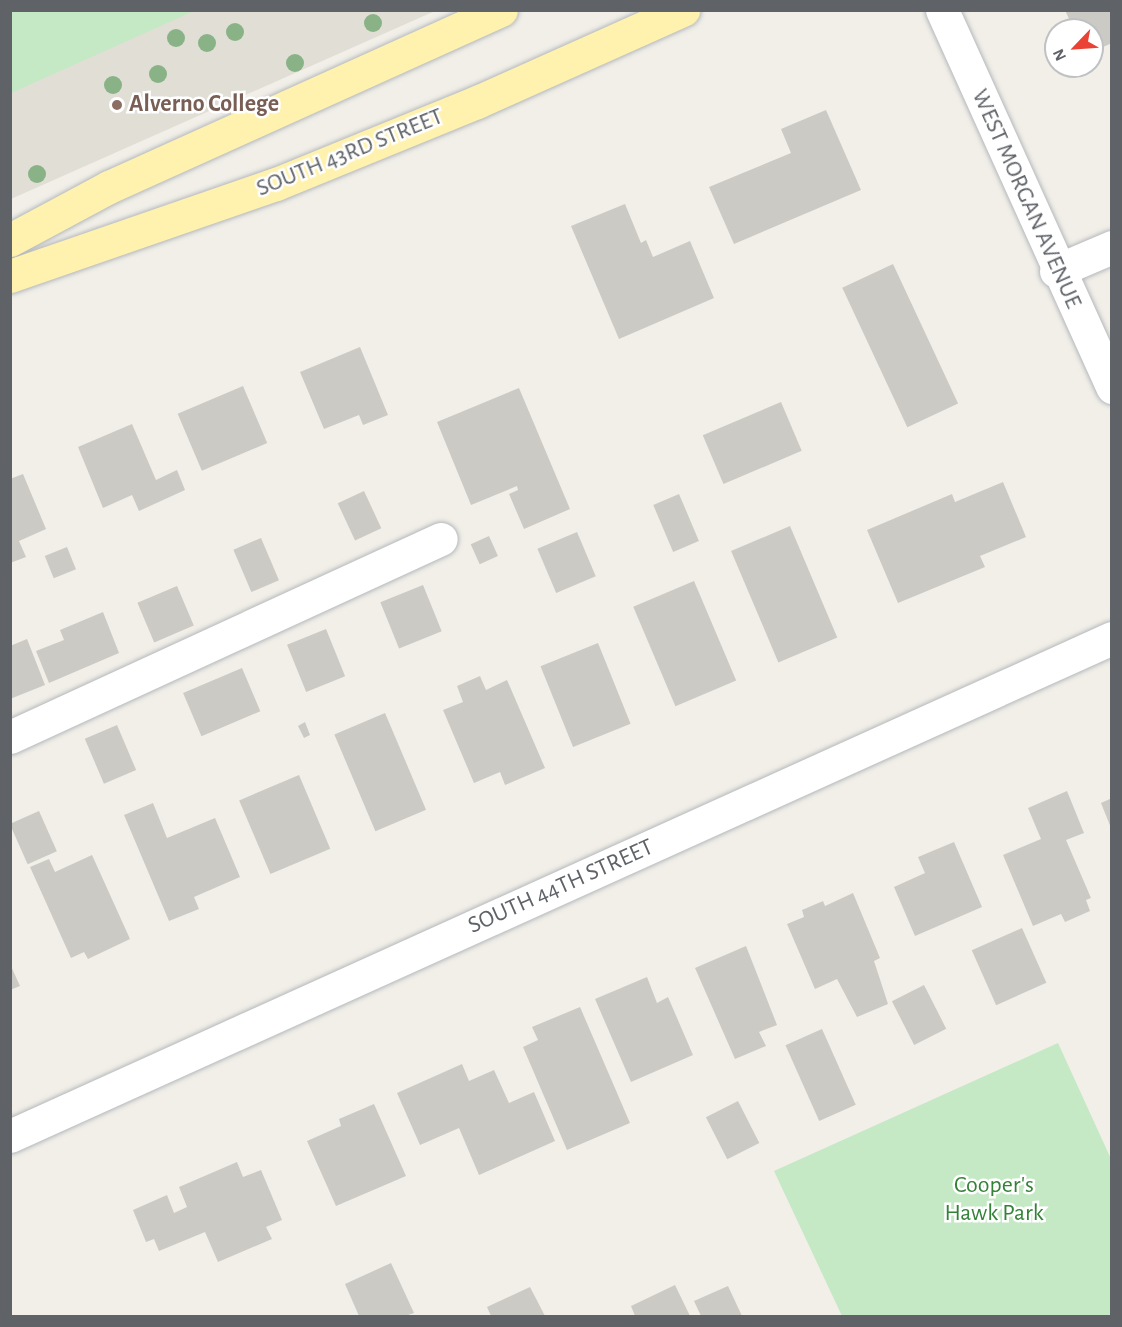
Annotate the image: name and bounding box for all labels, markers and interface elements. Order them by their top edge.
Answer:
north arrow [1044,18,1104,78]
text: N [1050,46,1069,63]
street label: WEST MORGAN AVENUE [965,85,1087,313]
place label: Alverno College [129,91,279,119]
marker: Alverno College [110,98,124,112]
street label: SOUTH 43RD STREET [252,102,448,204]
street label: SOUTH 44TH STREET [464,833,658,941]
park label: Cooper's Hawk Park [944,1172,1044,1228]

